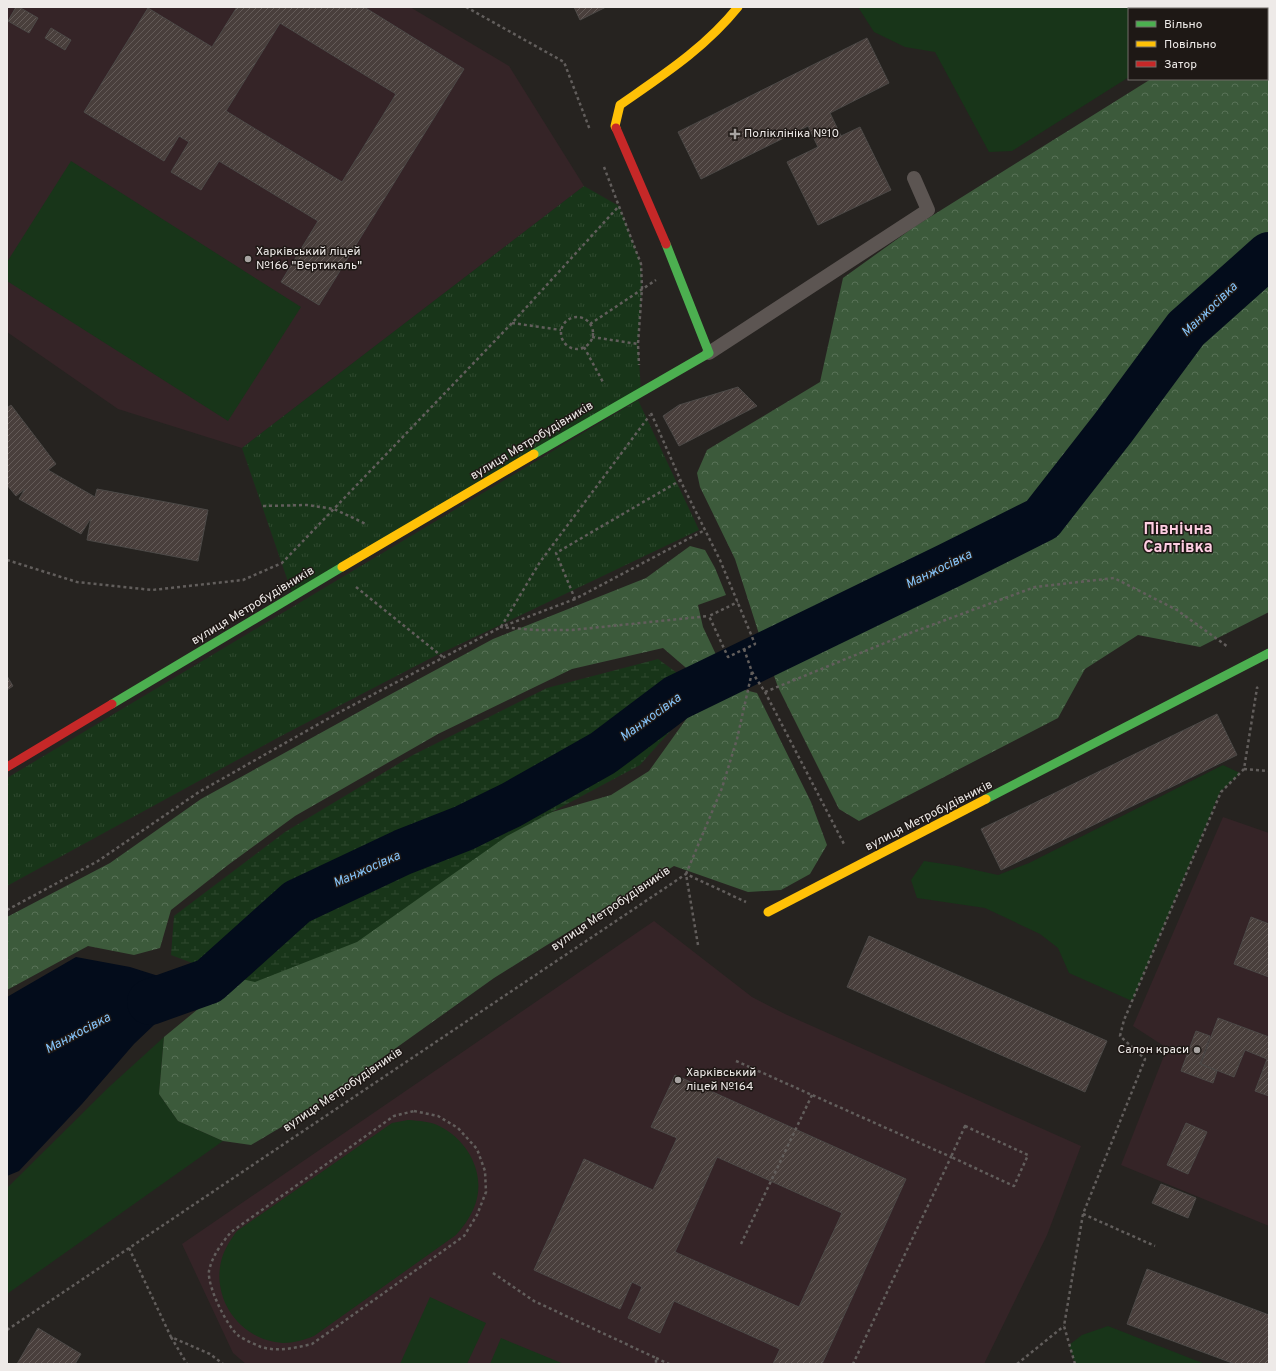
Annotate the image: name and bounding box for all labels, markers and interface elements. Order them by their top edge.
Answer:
legend [1128,8,1268,80]
text: Вільно [1164,17,1203,33]
text: Повільно [1164,37,1217,53]
text: Затор [1164,57,1197,73]
place label: Поліклініка №10 [744,126,839,142]
marker: Поліклініка №10 [729,128,741,140]
place label: Харківський ліцей №166 "Вертикаль" [256,244,362,274]
marker: Харківський ліцей №166 "Вертикаль" [243,254,253,264]
water label: Манжосівка [1179,279,1242,341]
street label: вулиця Метробудівників [467,398,597,484]
district label: Північна Салтівка [1143,520,1213,558]
water label: Манжосівка [903,547,975,593]
street label: вулиця Метробудівників [188,563,318,649]
water label: Манжосівка [617,690,685,746]
street label: вулиця Метробудівників [863,777,995,855]
water label: Манжосівка [331,848,403,892]
street label: вулиця Метробудівників [548,863,674,955]
water label: Манжосівка [43,1010,114,1058]
place label: Салон краси [1117,1042,1189,1058]
street label: вулиця Метробудівників [280,1044,406,1136]
marker: Салон краси [1192,1045,1202,1055]
place label: Харківський ліцей №164 [686,1065,756,1095]
marker: Харківський ліцей №164 [673,1075,683,1085]

